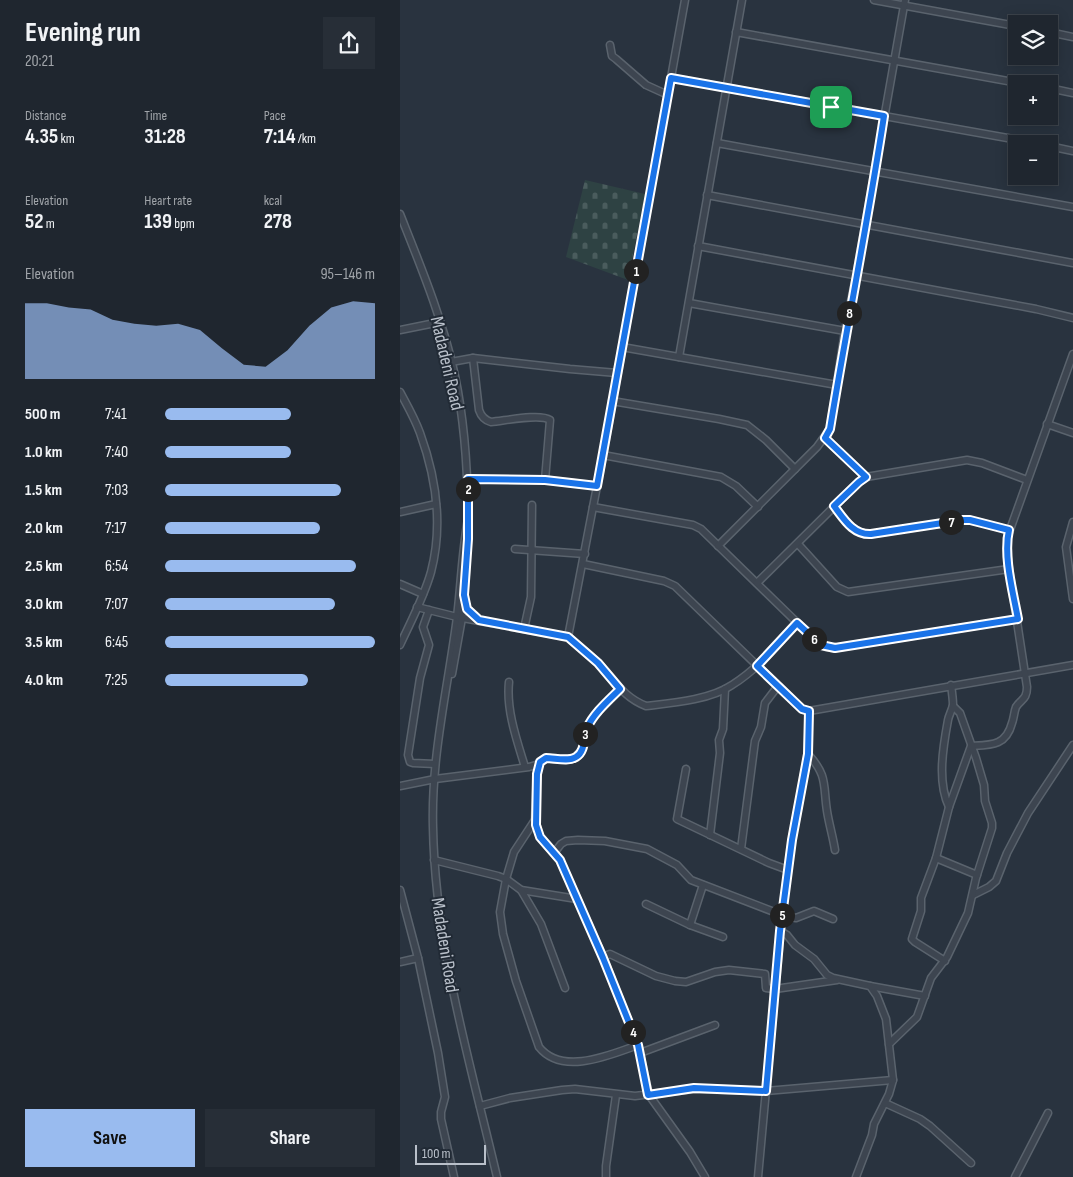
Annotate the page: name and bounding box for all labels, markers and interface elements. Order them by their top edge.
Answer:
map controls [1008,15,1058,185]
button: layers [1008,15,1058,65]
text: Evening run [25,16,141,49]
button: share [323,17,375,69]
text: 20:21 [25,52,54,71]
button: + [1008,75,1058,125]
pin [810,86,852,128]
icon: arrive [817,93,845,121]
text: Distance [25,107,66,124]
text: Time [144,107,167,124]
text: Pace [264,107,286,124]
text: 4.35 [25,124,58,149]
text: 31:28 [144,124,186,149]
text: 7:14 [264,124,296,149]
text: km [58,130,75,147]
text: /km [296,130,316,147]
button: − [1008,135,1058,185]
text: Elevation [25,192,68,209]
text: Heart rate [144,192,192,209]
text: kcal [264,192,282,209]
text: 52 [25,209,43,234]
text: 139 [144,209,172,234]
text: 278 [264,209,292,234]
text: m [43,215,55,232]
text: bpm [172,215,195,232]
pin: 1 [624,258,648,284]
text: 1 [634,263,639,280]
text: Elevation [25,265,74,284]
text: 95–146 m [320,265,375,284]
pin: 8 [836,300,862,326]
text: 8 [846,305,853,322]
street label: Madadeni Road [425,314,469,413]
text: 500 m [25,405,60,424]
text: 7:41 [105,405,127,424]
text: 1.0 km [25,443,62,462]
text: 7:40 [105,443,128,462]
pin: 2 [456,476,480,502]
text: 1.5 km [25,481,62,500]
text: 7:03 [105,481,128,500]
text: 2 [465,481,472,498]
pin: 7 [938,510,964,534]
text: 7 [948,514,955,531]
text: 2.0 km [25,519,63,538]
text: 7:17 [105,519,126,538]
text: 2.5 km [25,557,63,576]
text: 6:54 [105,557,128,576]
text: 3.0 km [25,595,63,614]
text: 7:07 [105,595,128,614]
pin: 6 [802,626,826,652]
text: 6 [811,631,818,648]
text: 3.5 km [25,633,63,652]
text: 6:45 [105,633,128,652]
text: 4.0 km [25,671,63,690]
text: 7:25 [105,671,127,690]
pin: 3 [572,722,598,746]
text: 3 [582,726,589,743]
street label: Madadeni Road [426,896,463,994]
pin: 5 [770,902,794,928]
text: 5 [779,907,786,924]
pin: 4 [620,1020,646,1044]
text: 4 [630,1024,637,1041]
button: Save [25,1109,195,1167]
button: Share [205,1109,375,1167]
scale bar [415,1142,486,1165]
text: 100 m [422,1145,451,1162]

